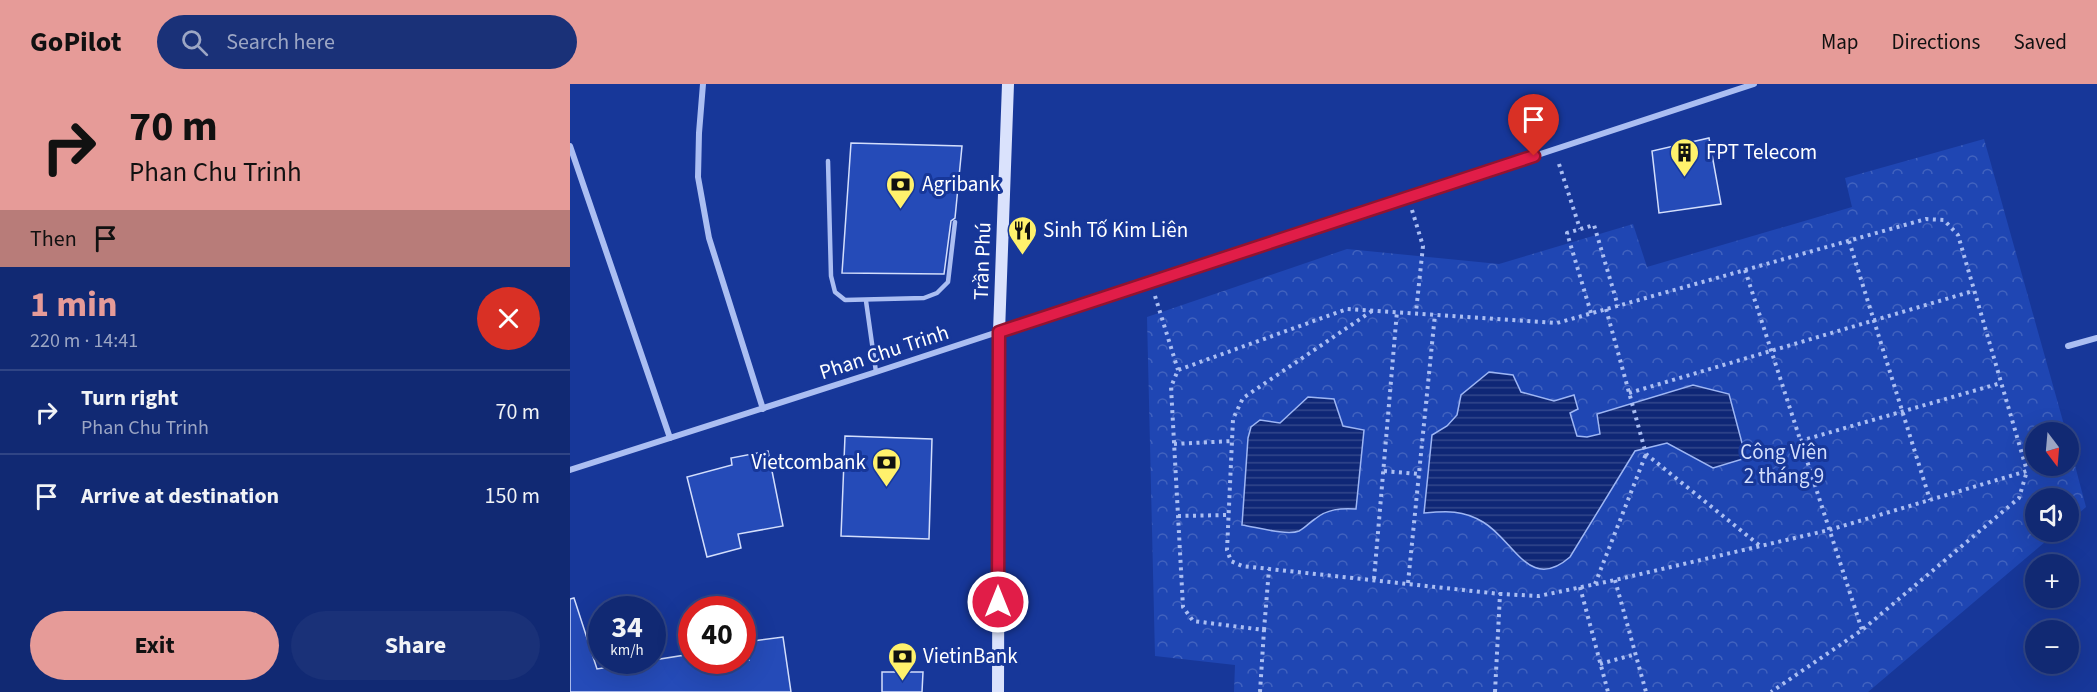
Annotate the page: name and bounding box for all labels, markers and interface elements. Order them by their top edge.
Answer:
search box [157,15,577,69]
text: GoPilot [30,22,121,62]
icon: search [178,26,211,59]
text: Search here [226,26,335,58]
text: Map [1821,27,1859,57]
text: Directions [1892,27,1980,57]
text: Saved [2013,27,2067,57]
pin [1508,94,1559,156]
text: 70 m [129,97,218,157]
icon: arrive [1517,103,1550,136]
icon: right [30,108,108,186]
building icon: FPT Telecom [1669,136,1701,178]
place label: FPT Telecom [1706,137,1817,167]
text: Phan Chu Trinh [129,153,302,192]
bank icon: Agribank [885,168,917,210]
place label: Agribank [922,169,1001,199]
restaurant icon: Sinh Tố Kim Liên [1006,214,1038,256]
place label: Sinh Tố Kim Liên [1043,215,1188,245]
street label: Trần Phú [966,221,998,301]
icon: arrive [89,222,122,255]
text: Then [30,223,77,255]
text: 1 min [30,279,118,330]
button: close [477,287,540,350]
street label: Phan Chu Trinh [816,317,952,387]
text: 220 m · 14:41 [30,327,138,355]
text: Turn right [81,382,178,414]
icon: right [30,396,63,429]
text: 70 m [495,396,540,428]
text: Phan Chu Trinh [81,414,209,442]
north arrow [2025,422,2079,476]
map controls [2025,422,2079,674]
park label: Công Viên 2 tháng 9 [1740,437,1828,491]
bank icon: Vietcombank [871,446,903,488]
place label: Vietcombank [751,447,867,477]
icon: arrive [30,480,63,513]
text: Arrive at destination [81,480,279,512]
text: 150 m [485,480,540,512]
button: sound [2025,488,2079,542]
button: + [2025,554,2079,608]
position arrow [966,570,1030,634]
speed limit sign: 40 [678,596,756,674]
text: 34 [611,606,643,649]
button: Exit [30,611,279,680]
button: Share [291,611,540,680]
button: − [2025,620,2079,674]
text: km/h [610,640,644,661]
bank icon: VietinBank [886,640,918,682]
place label: VietinBank [923,641,1018,671]

